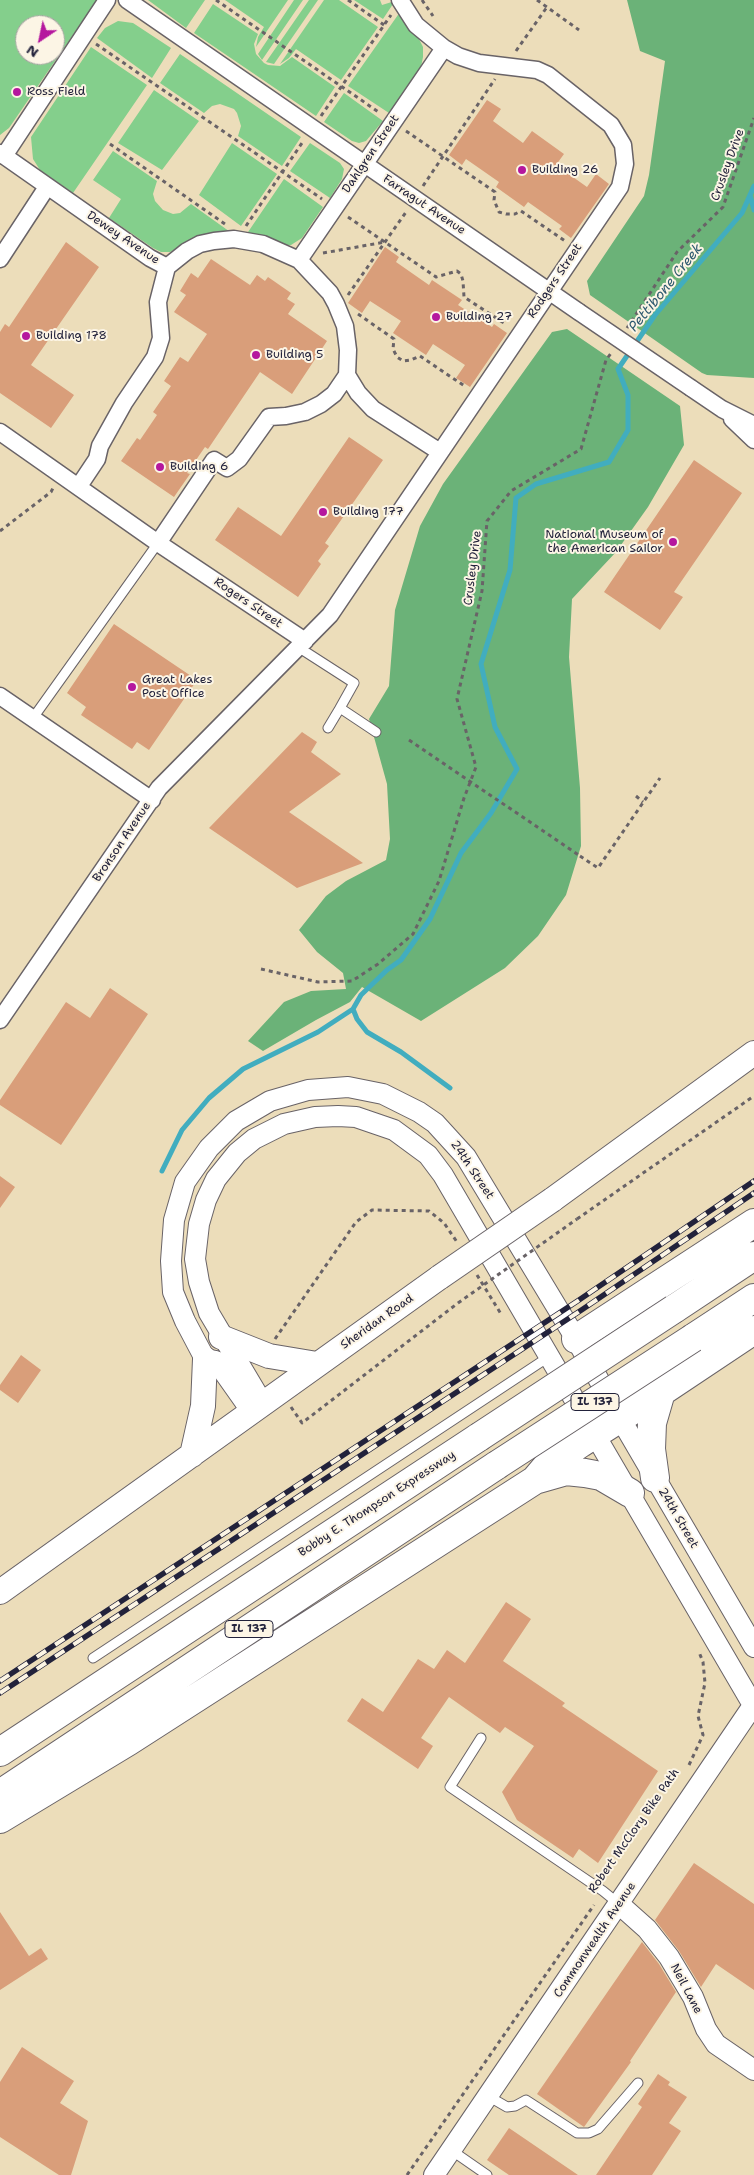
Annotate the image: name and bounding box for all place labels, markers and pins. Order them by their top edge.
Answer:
place label: Ross Field [27,85,85,99]
marker: Ross Field [11,86,23,98]
place label: Building 26 [532,163,598,177]
marker: Building 26 [516,164,528,176]
place label: Building 27 [446,310,512,324]
marker: Building 27 [430,311,442,323]
place label: Building 178 [36,329,107,343]
marker: Building 178 [20,330,32,342]
place label: Building 5 [266,348,323,362]
marker: Building 5 [250,349,262,361]
place label: Building 6 [170,460,228,474]
marker: Building 6 [154,461,166,473]
place label: Building 177 [333,505,404,519]
marker: Building 177 [317,506,329,518]
place label: National Museum of the American Sailor [545,528,663,556]
marker: National Museum of the American Sailor [667,536,679,548]
place label: Great Lakes Post Office [142,673,212,701]
marker: Great Lakes Post Office [126,681,138,693]

